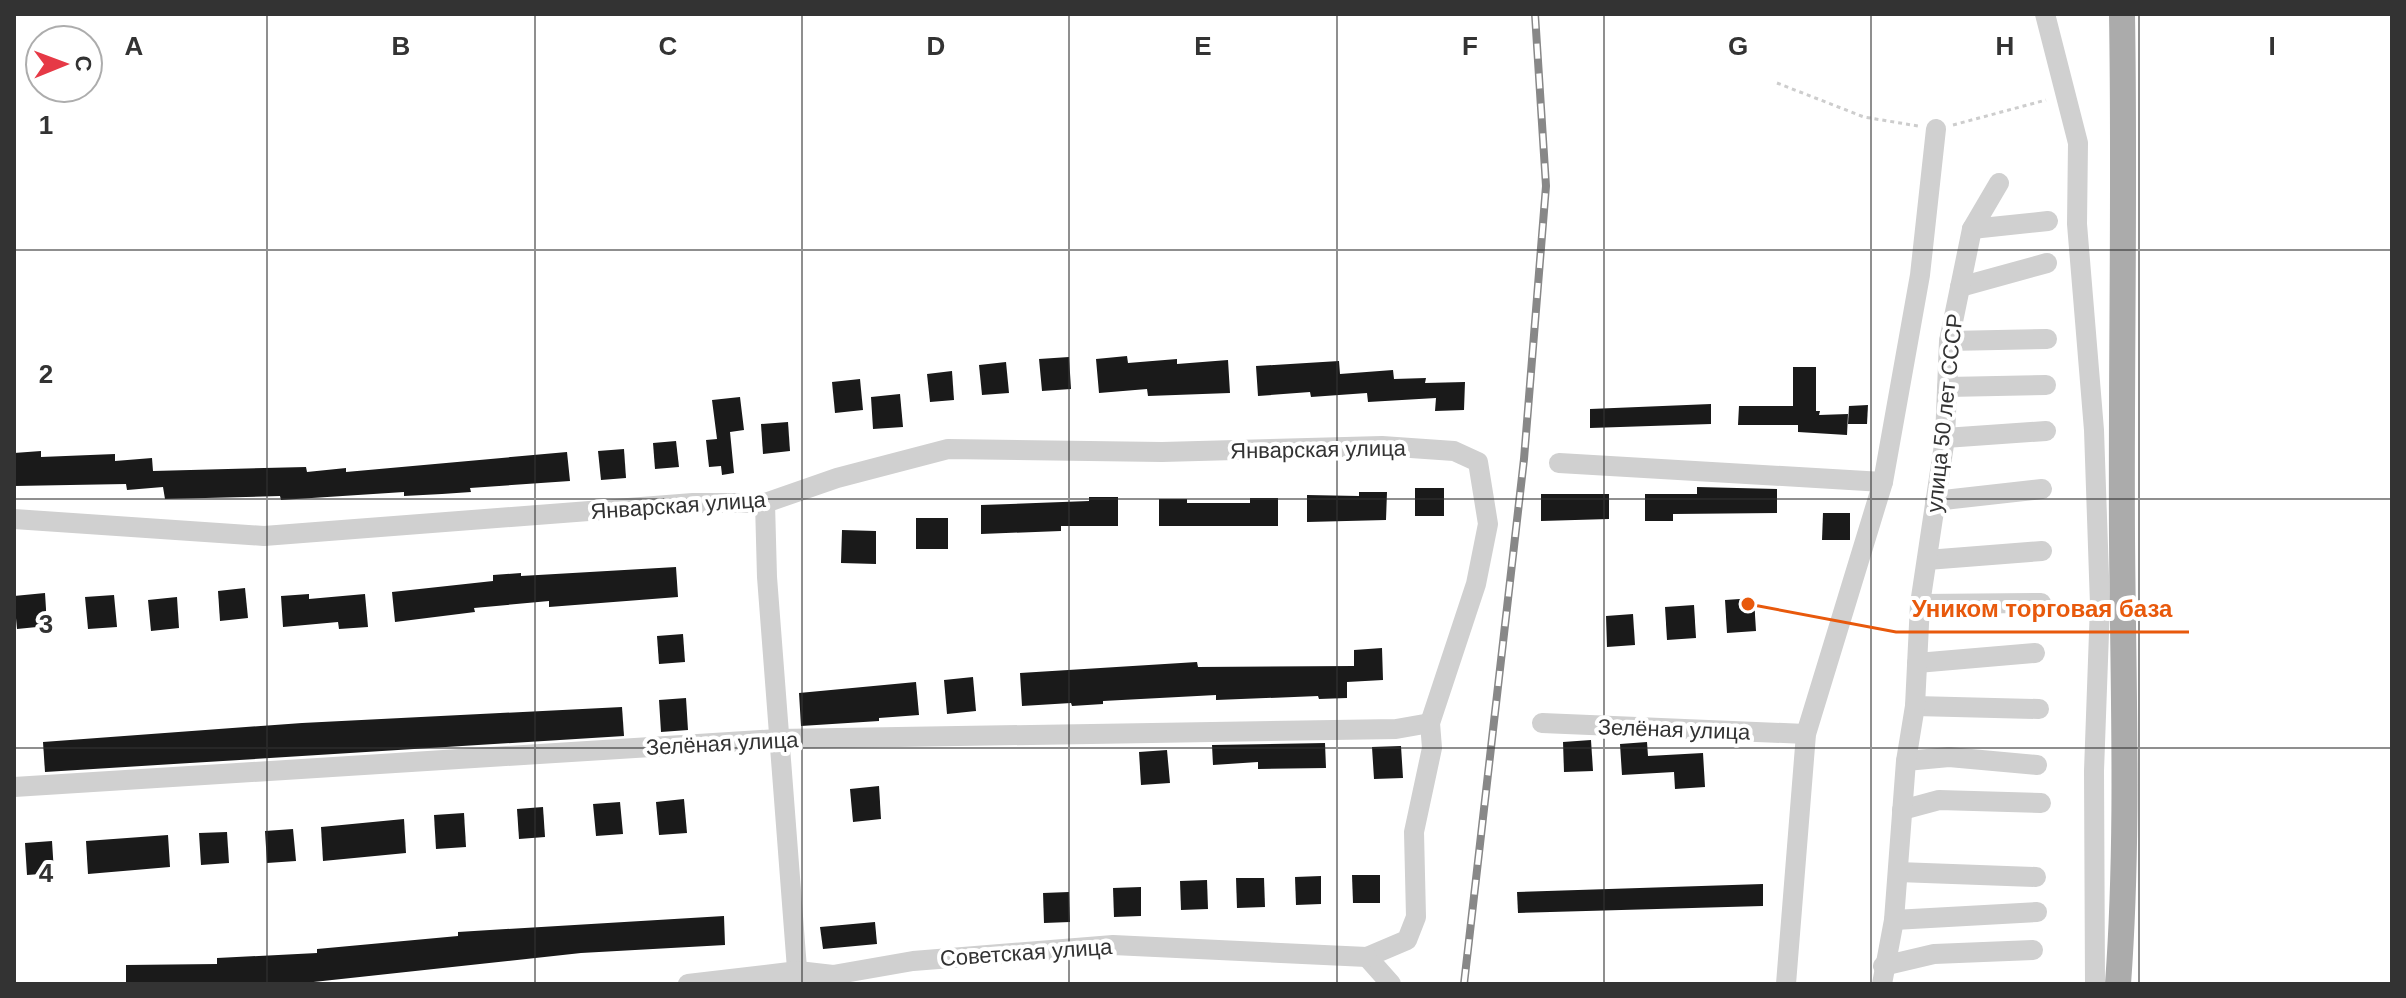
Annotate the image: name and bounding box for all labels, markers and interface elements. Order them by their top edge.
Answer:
north arrow [24,24,104,104]
text: A [125,31,144,61]
text: B [392,31,410,61]
text: C [659,31,678,61]
text: D [927,31,945,61]
text: E [1194,31,1212,61]
text: F [1462,31,1478,61]
text: G [1728,31,1748,61]
text: H [1996,31,2014,61]
text: I [2268,31,2276,61]
text: С [71,55,96,72]
text: 1 [39,110,53,140]
street label: улица 50 лет СССР [1922,312,1967,514]
text: 2 [39,359,53,389]
street label: Январская улица [1230,435,1407,464]
street label: Январская улица [589,487,767,524]
callout: Уником торговая база [1896,584,2189,632]
text: Уником торговая база [1912,595,2173,622]
text: 3 [39,609,53,639]
street label: Зелёная улица [1597,714,1752,745]
street label: Зелёная улица [645,727,800,760]
text: 4 [39,858,54,888]
street label: Советская улица [939,934,1114,971]

